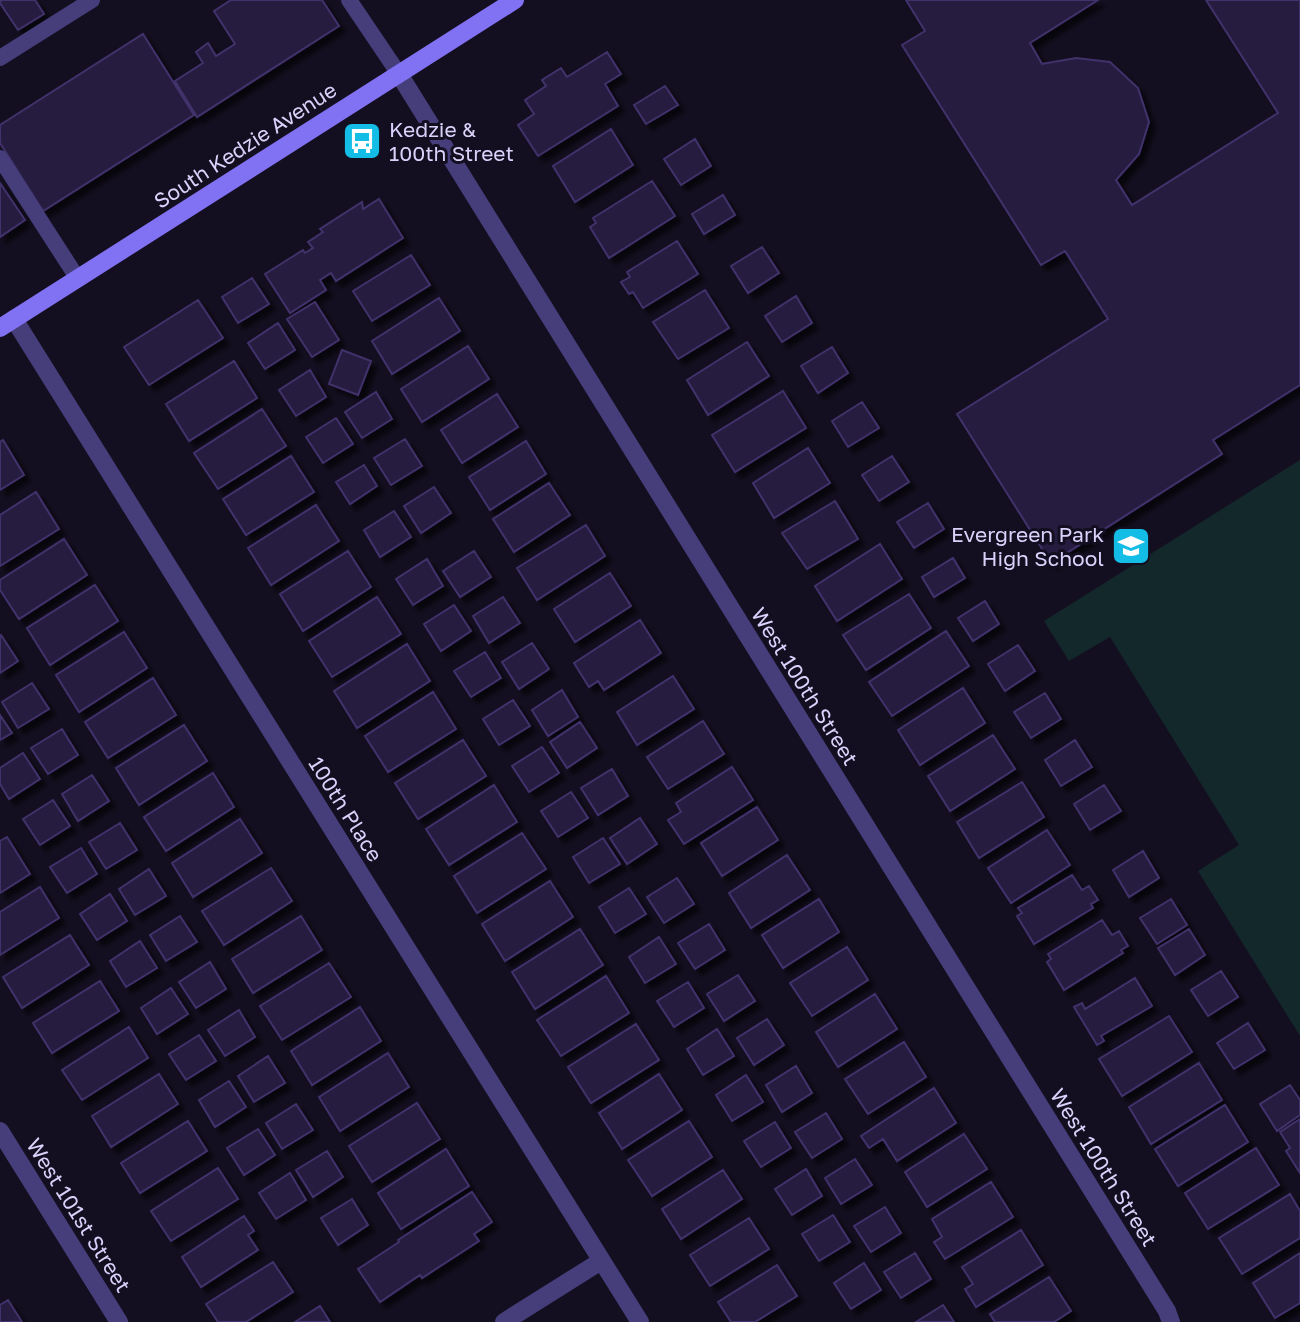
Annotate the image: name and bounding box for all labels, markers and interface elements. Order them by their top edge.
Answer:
street label: South Kedzie Avenue [149,76,341,214]
place label: Kedzie & 100th Street [389,116,514,166]
bus stop icon: Kedzie & 100th Street [341,120,383,162]
place label: Evergreen Park High School [951,521,1104,571]
school or university icon: Evergreen Park High School [1110,525,1152,567]
street label: West 100th Street [746,602,864,770]
street label: 100th Place [304,752,388,866]
street label: West 100th Street [1045,1083,1163,1251]
street label: West 101st Street [21,1133,137,1297]

